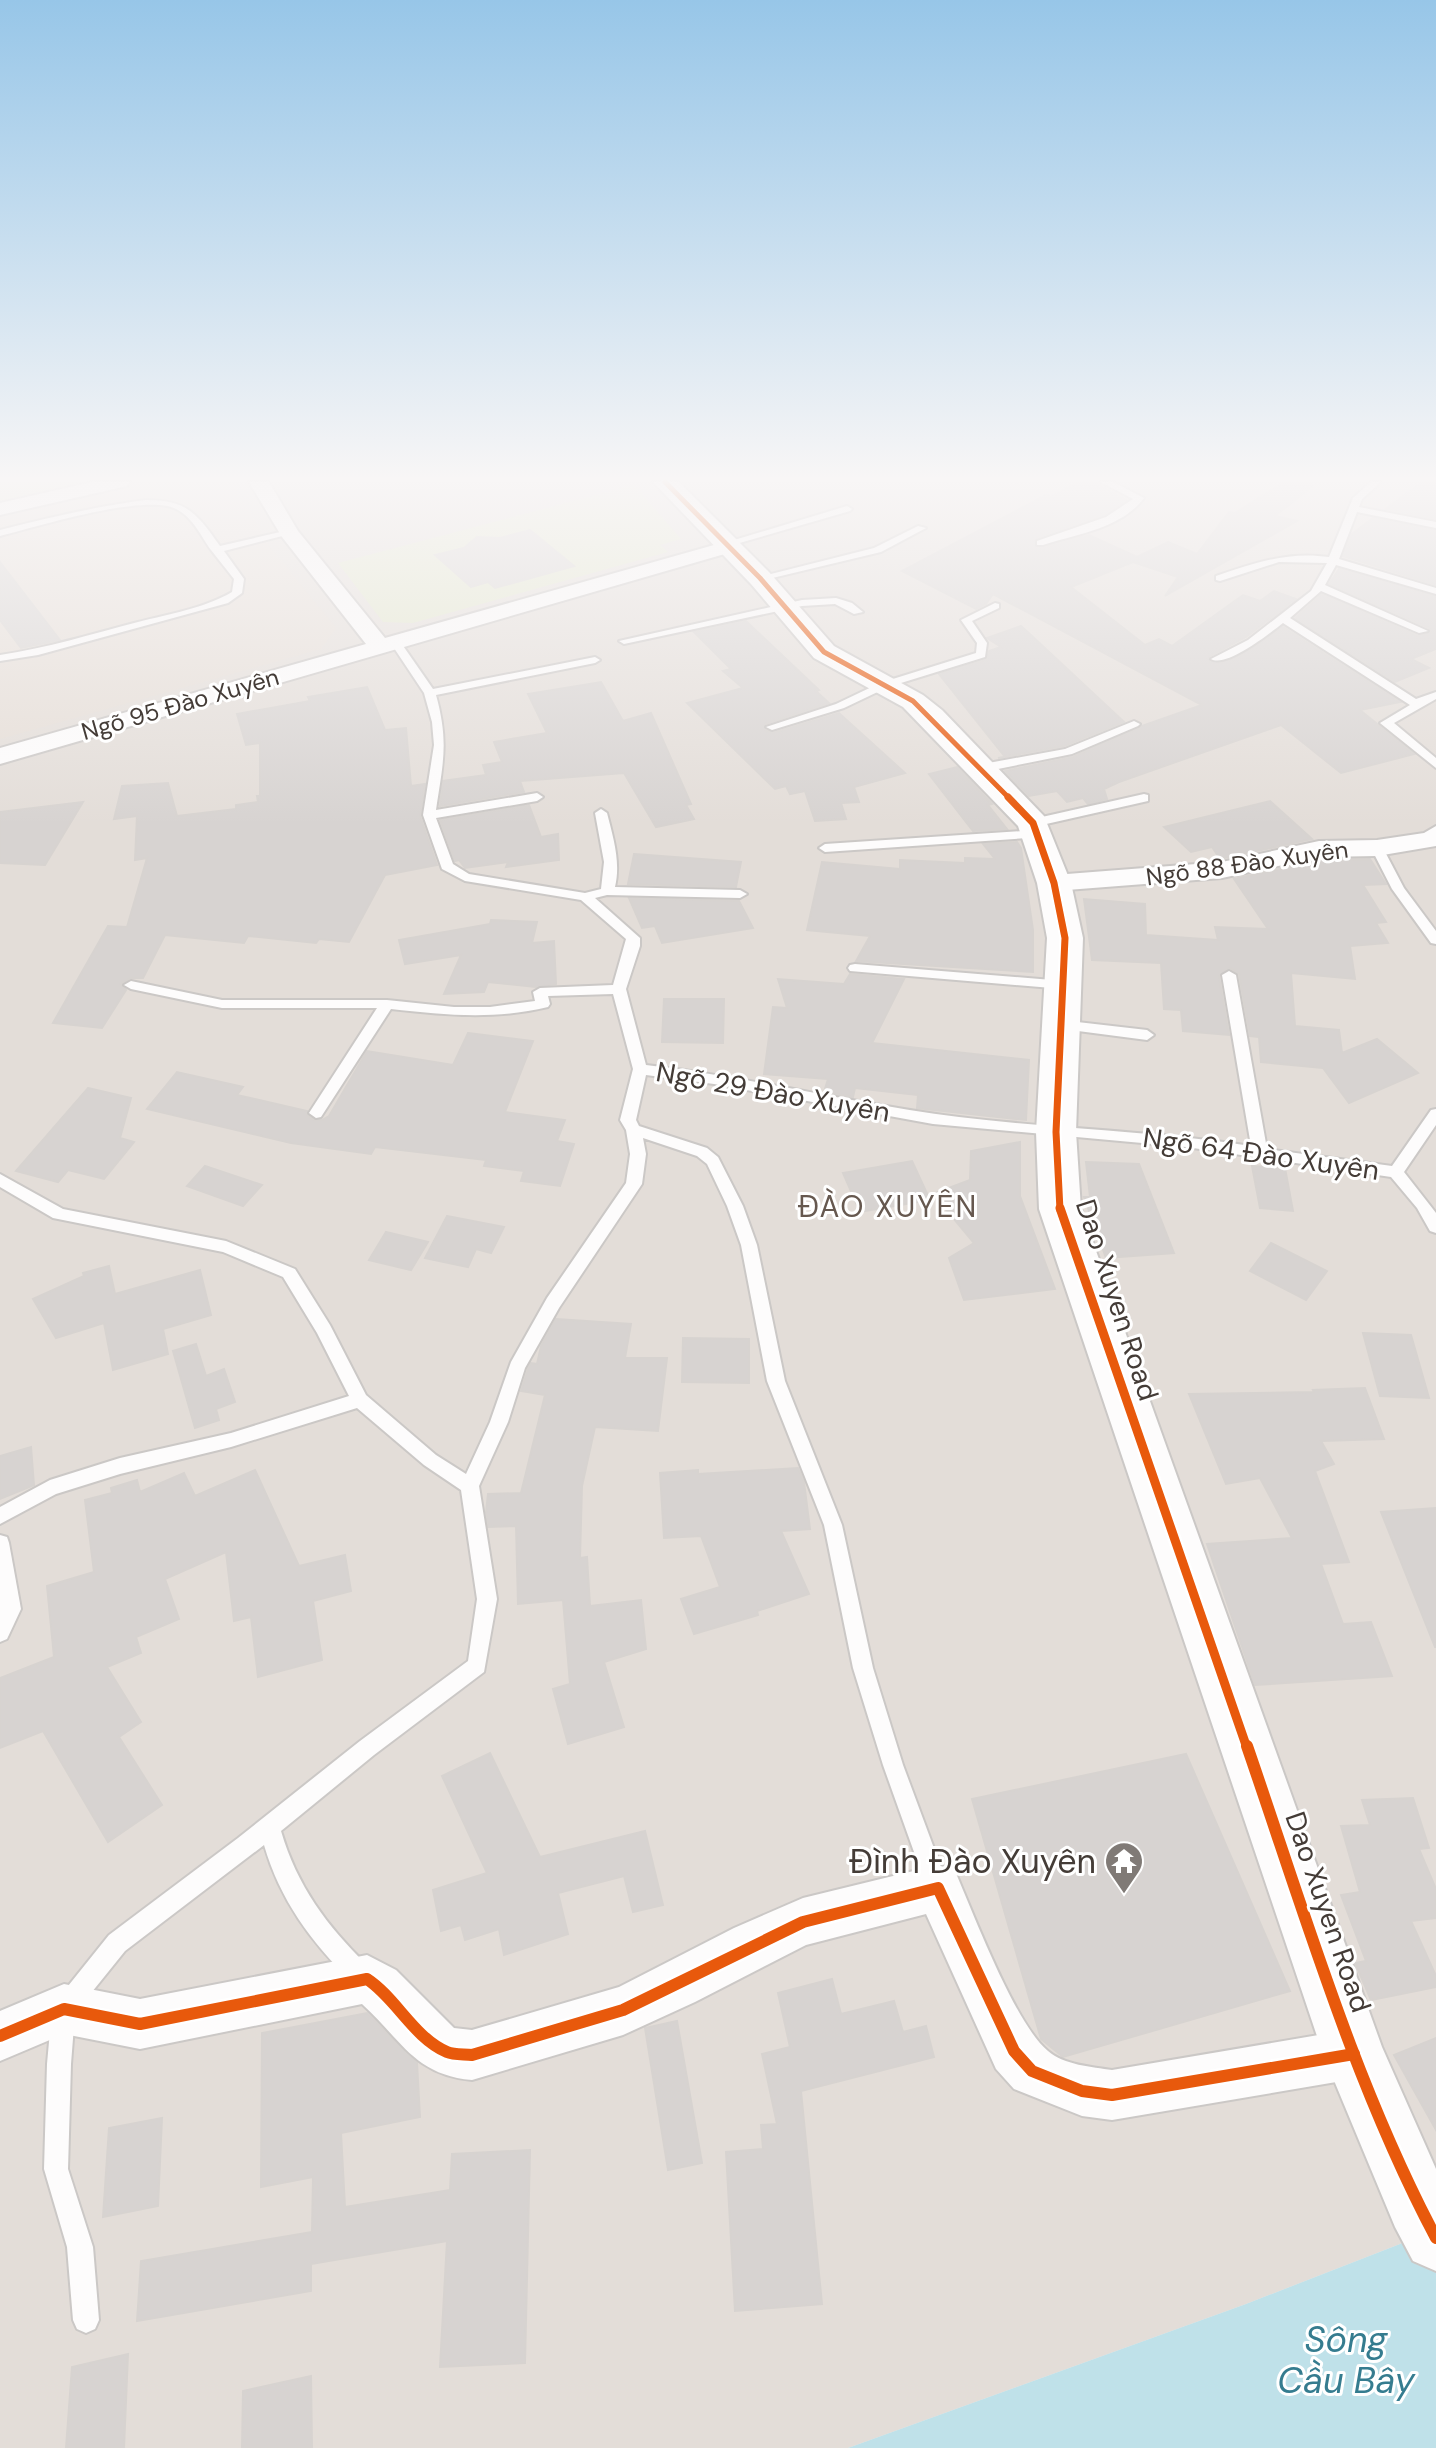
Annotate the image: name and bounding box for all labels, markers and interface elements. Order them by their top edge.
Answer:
street label: Ngõ 95 Đào Xuyên [78,661,282,747]
street label: Ngõ 88 Đào Xuyên [1144,833,1350,893]
street label: Ngõ 29 Đào Xuyên [653,1053,893,1131]
street label: Ngõ 64 Đào Xuyên [1141,1119,1381,1189]
district label: ĐÀO XUYÊN [798,1187,978,1226]
street label: Dao Xuyen Road [1067,1195,1167,1405]
street label: Dao Xuyen Road [1276,1807,1380,2017]
place label: Đình Đào Xuyên [849,1839,1096,1884]
temple icon: Đình Đào Xuyên [1103,1840,1145,1895]
water label: Sông Cầu Bây [1277,2316,1416,2404]

